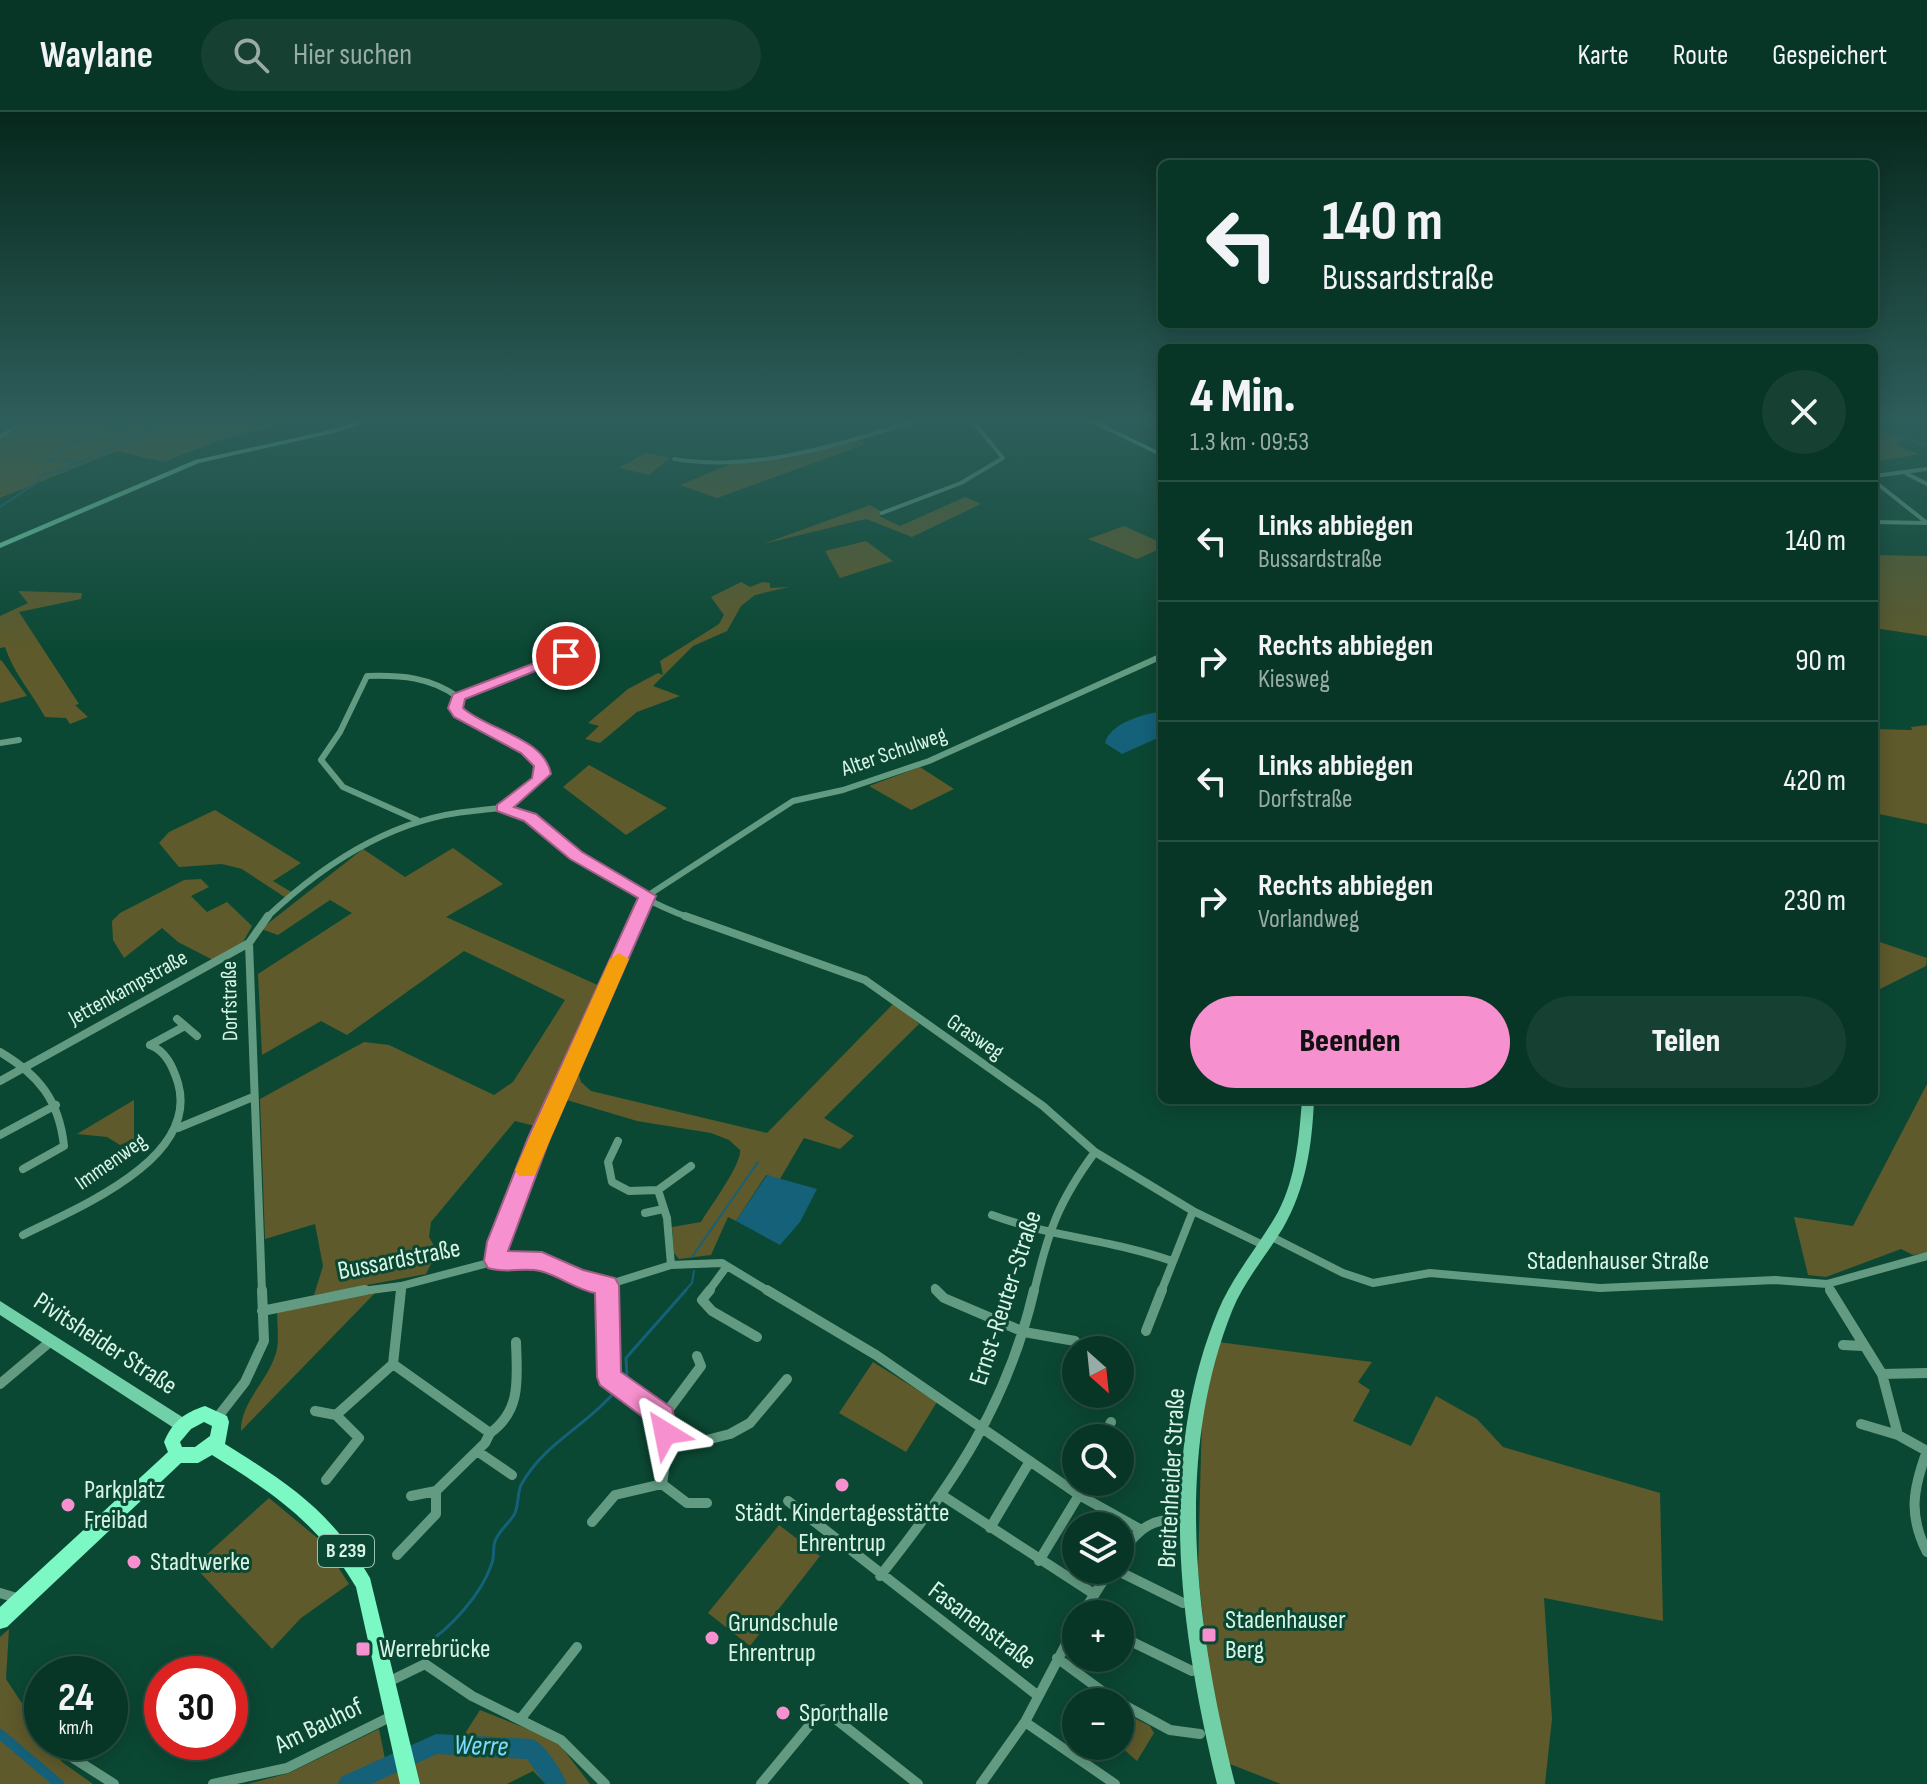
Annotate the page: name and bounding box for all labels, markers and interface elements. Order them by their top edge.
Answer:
search box [201,19,761,91]
text: Waylane [40,33,153,78]
icon: search [229,33,273,77]
text: Hier suchen [293,37,412,73]
text: Karte [1578,39,1629,72]
text: Route [1673,39,1728,72]
text: Gespeichert [1772,39,1887,72]
text: 140 m [1322,189,1443,256]
icon: left [1190,192,1294,296]
text: Bussardstraße [1322,257,1494,300]
text: 4 Min. [1190,368,1296,425]
button: close [1762,370,1846,454]
text: 1.3 km · 09:53 [1190,427,1309,458]
text: Links abbiegen [1258,508,1413,544]
icon: left [1190,519,1234,563]
text: 140 m [1786,523,1846,559]
text: Bussardstraße [1258,544,1382,575]
pin [532,622,600,690]
text: Rechts abbiegen [1258,628,1433,664]
icon: arrive [544,634,588,678]
icon: right [1190,639,1234,683]
text: 90 m [1795,643,1846,679]
text: Kiesweg [1258,664,1330,695]
street label: Alter Schulweg [837,721,951,783]
text: Links abbiegen [1258,748,1413,784]
icon: left [1190,759,1234,803]
text: 420 m [1784,763,1846,799]
text: Dorfstraße [1258,784,1353,815]
text: Rechts abbiegen [1258,868,1433,904]
icon: right [1190,879,1234,923]
text: 230 m [1784,883,1846,919]
text: Vorlandweg [1258,904,1359,935]
street label: Jettenkampstraße [63,944,192,1032]
street label: Dorfstraße [216,961,244,1041]
button: Beenden [1190,996,1510,1088]
button: Teilen [1526,996,1846,1088]
street label: Grasweg [941,1008,1009,1066]
street label: Immenweg [70,1128,152,1196]
street label: Ernst-Reuter-Straße [963,1207,1049,1389]
street label: Bussardstraße [335,1233,463,1287]
street label: Stadenhauser Straße [1527,1246,1709,1277]
street label: Pivitsheider Straße [28,1286,182,1402]
north arrow [1062,1336,1134,1408]
map controls [1062,1336,1134,1760]
street label: Breitenheider Straße [1152,1387,1192,1569]
position arrow [623,1391,707,1475]
button: search [1062,1424,1134,1496]
place label: Parkplatz Freibad [84,1475,165,1536]
marker: Städt. Kindertagesstätte Ehrentrup [833,1476,851,1494]
marker: Parkplatz Freibad [59,1496,77,1514]
place label: Städt. Kindertagesstätte Ehrentrup [735,1498,949,1559]
button: layers [1062,1512,1134,1584]
road number: B 239 [318,1535,374,1567]
place label: Stadtwerke [150,1547,250,1578]
marker: Stadtwerke [125,1553,143,1571]
street label: Fasanenstraße [922,1575,1042,1677]
button: + [1062,1600,1134,1672]
place label: Stadenhauser Berg [1225,1605,1346,1666]
place label: Grundschule Ehrentrup [728,1608,838,1669]
marker: Stadenhauser Berg [1200,1626,1218,1644]
marker: Grundschule Ehrentrup [703,1629,721,1647]
place label: Werrebrücke [379,1634,490,1665]
marker: Werrebrücke [354,1640,372,1658]
speed limit sign: 30 [144,1656,248,1760]
text: 24 [58,1674,94,1722]
button: − [1062,1688,1134,1760]
street label: Am Bauhof [269,1691,369,1761]
place label: Sporthalle [799,1698,889,1729]
marker: Sporthalle [774,1704,792,1722]
text: km/h [59,1716,93,1740]
water label: Werre [453,1729,509,1763]

